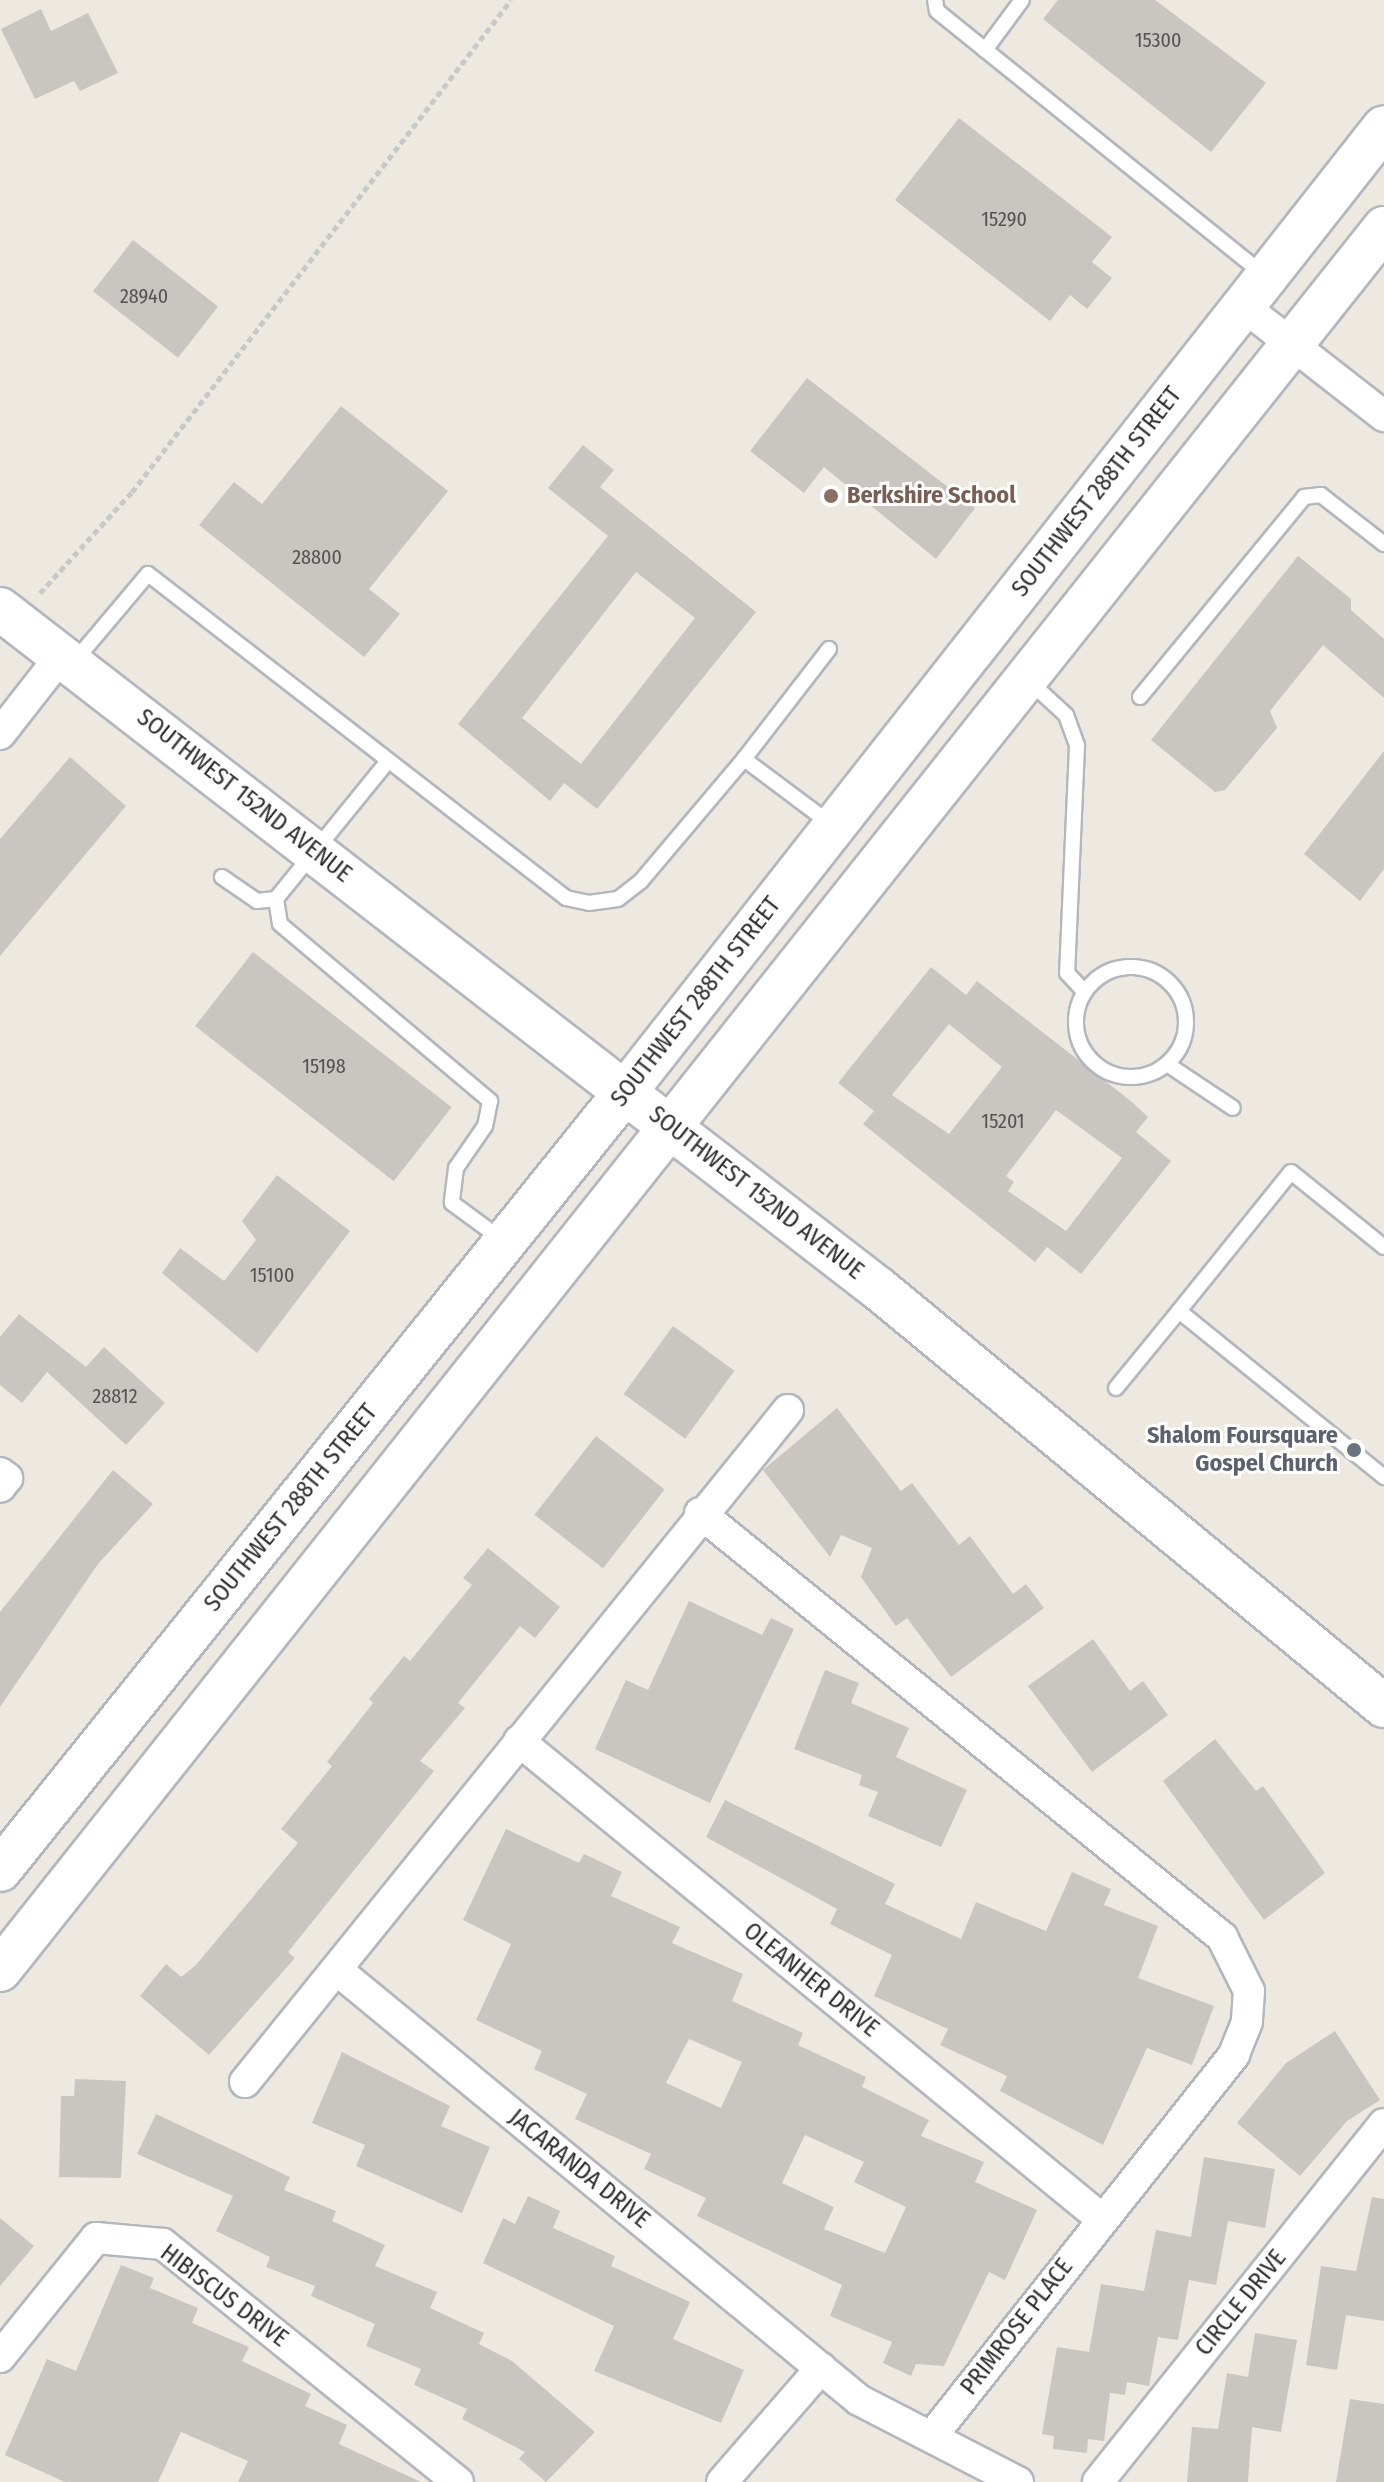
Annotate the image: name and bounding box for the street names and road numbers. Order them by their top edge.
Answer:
street label: SOUTHWEST 288TH STREET [1006,381,1188,603]
street label: SOUTHWEST 152ND AVENUE [131,703,357,889]
street label: SOUTHWEST 288TH STREET [605,891,787,1113]
street label: SOUTHWEST 152ND AVENUE [643,1100,869,1286]
street label: SOUTHWEST 288TH STREET [198,1399,384,1617]
street label: OLEANHER DRIVE [738,1917,884,2043]
street label: JACARANDA DRIVE [503,2103,655,2235]
street label: HIBISCUS DRIVE [154,2239,294,2353]
street label: CIRCLE DRIVE [1190,2244,1292,2362]
street label: PRIMROSE PLACE [955,2253,1079,2401]

